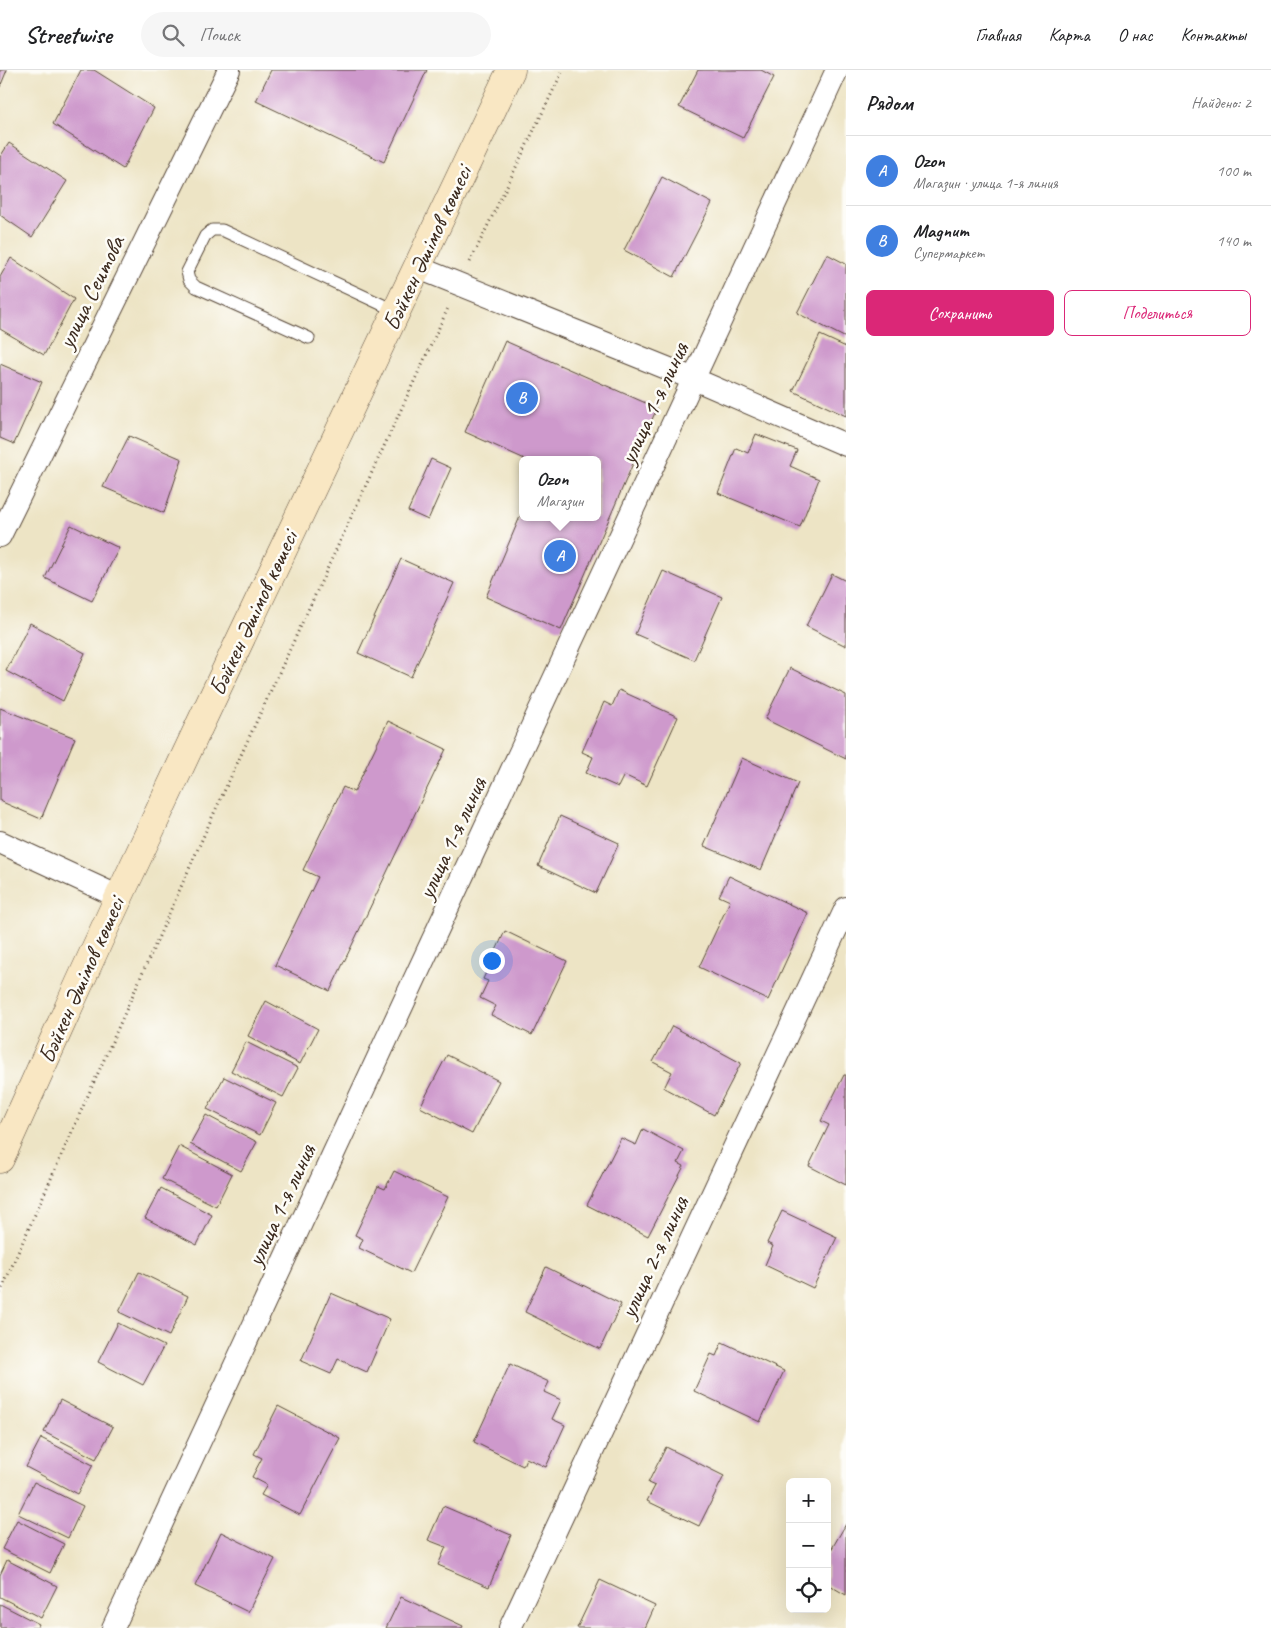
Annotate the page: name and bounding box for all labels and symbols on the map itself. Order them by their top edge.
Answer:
street label: Бәйкен Әшімов көшесі [376,159,479,335]
street label: улица Сеитова [50,229,132,355]
street label: улица 1-я линия [612,336,696,471]
pin: B [506,379,538,417]
street label: Бәйкен Әшімов көшесі [202,524,305,700]
pin: A [544,537,576,575]
street label: улица 1-я линия [410,771,494,906]
street label: Бәйкен Әшімов көшесі [31,890,132,1068]
your location [479,948,505,974]
street label: улица 1-я линия [239,1138,323,1273]
street label: улица 2-я линия [612,1190,696,1325]

